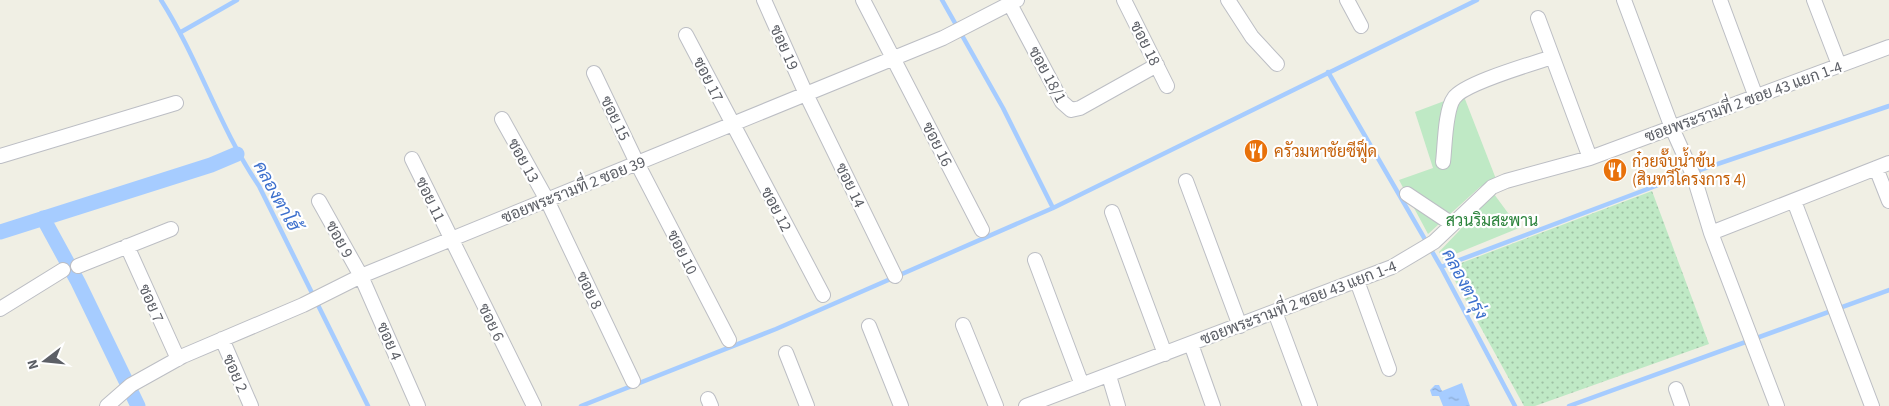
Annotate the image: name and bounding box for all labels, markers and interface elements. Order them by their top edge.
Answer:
street label: ซอย 18 [1125,17,1166,70]
street label: ซอย 19 [764,21,804,74]
street label: ซอย 18/1 [1023,42,1072,107]
street label: ซอยพระรามที่ 2 ซอย 43 แยก 1-4 [1640,52,1845,148]
street label: ซอย 17 [688,53,729,106]
street label: ซอย 15 [595,92,635,145]
street label: ซอย 16 [917,118,958,171]
street label: ซอย 13 [502,134,544,187]
restaurant icon: ครัวมหาชัยซีฟู็ด [1243,138,1269,164]
place label: ครัวมหาชัยซีฟู็ด [1274,138,1377,163]
street label: ซอยพระรามที่ 2 ซอย 39 [496,147,649,229]
place label: ก๋วยจั๊บน้ำข้น (สินทวีโครงการ 4) [1632,147,1746,191]
water label: คลองตาโฮ้ [247,156,308,238]
restaurant icon: ก๋วยจั๊บน้ำข้น (สินทวีโครงการ 4) [1602,157,1628,183]
street label: ซอย 14 [830,159,870,212]
street label: ซอย 11 [410,173,450,226]
street label: ซอย 12 [755,183,797,236]
park label: สวนริมสะพาน [1446,210,1538,232]
street label: ซอย 9 [320,217,358,262]
street label: ซอย 10 [662,226,703,279]
water label: คลองตารุ่ง [1436,245,1494,324]
street label: ซอยพระรามที่ 2 ซอย 43 แยก 1-4 [1196,251,1400,351]
street label: ซอย 8 [571,268,608,313]
street label: ซอย 7 [133,281,169,326]
street label: ซอย 6 [473,300,510,345]
street label: ซอย 4 [371,319,407,364]
north arrow [20,336,70,386]
street label: ซอย 2 [217,351,253,396]
text: N [23,357,44,372]

